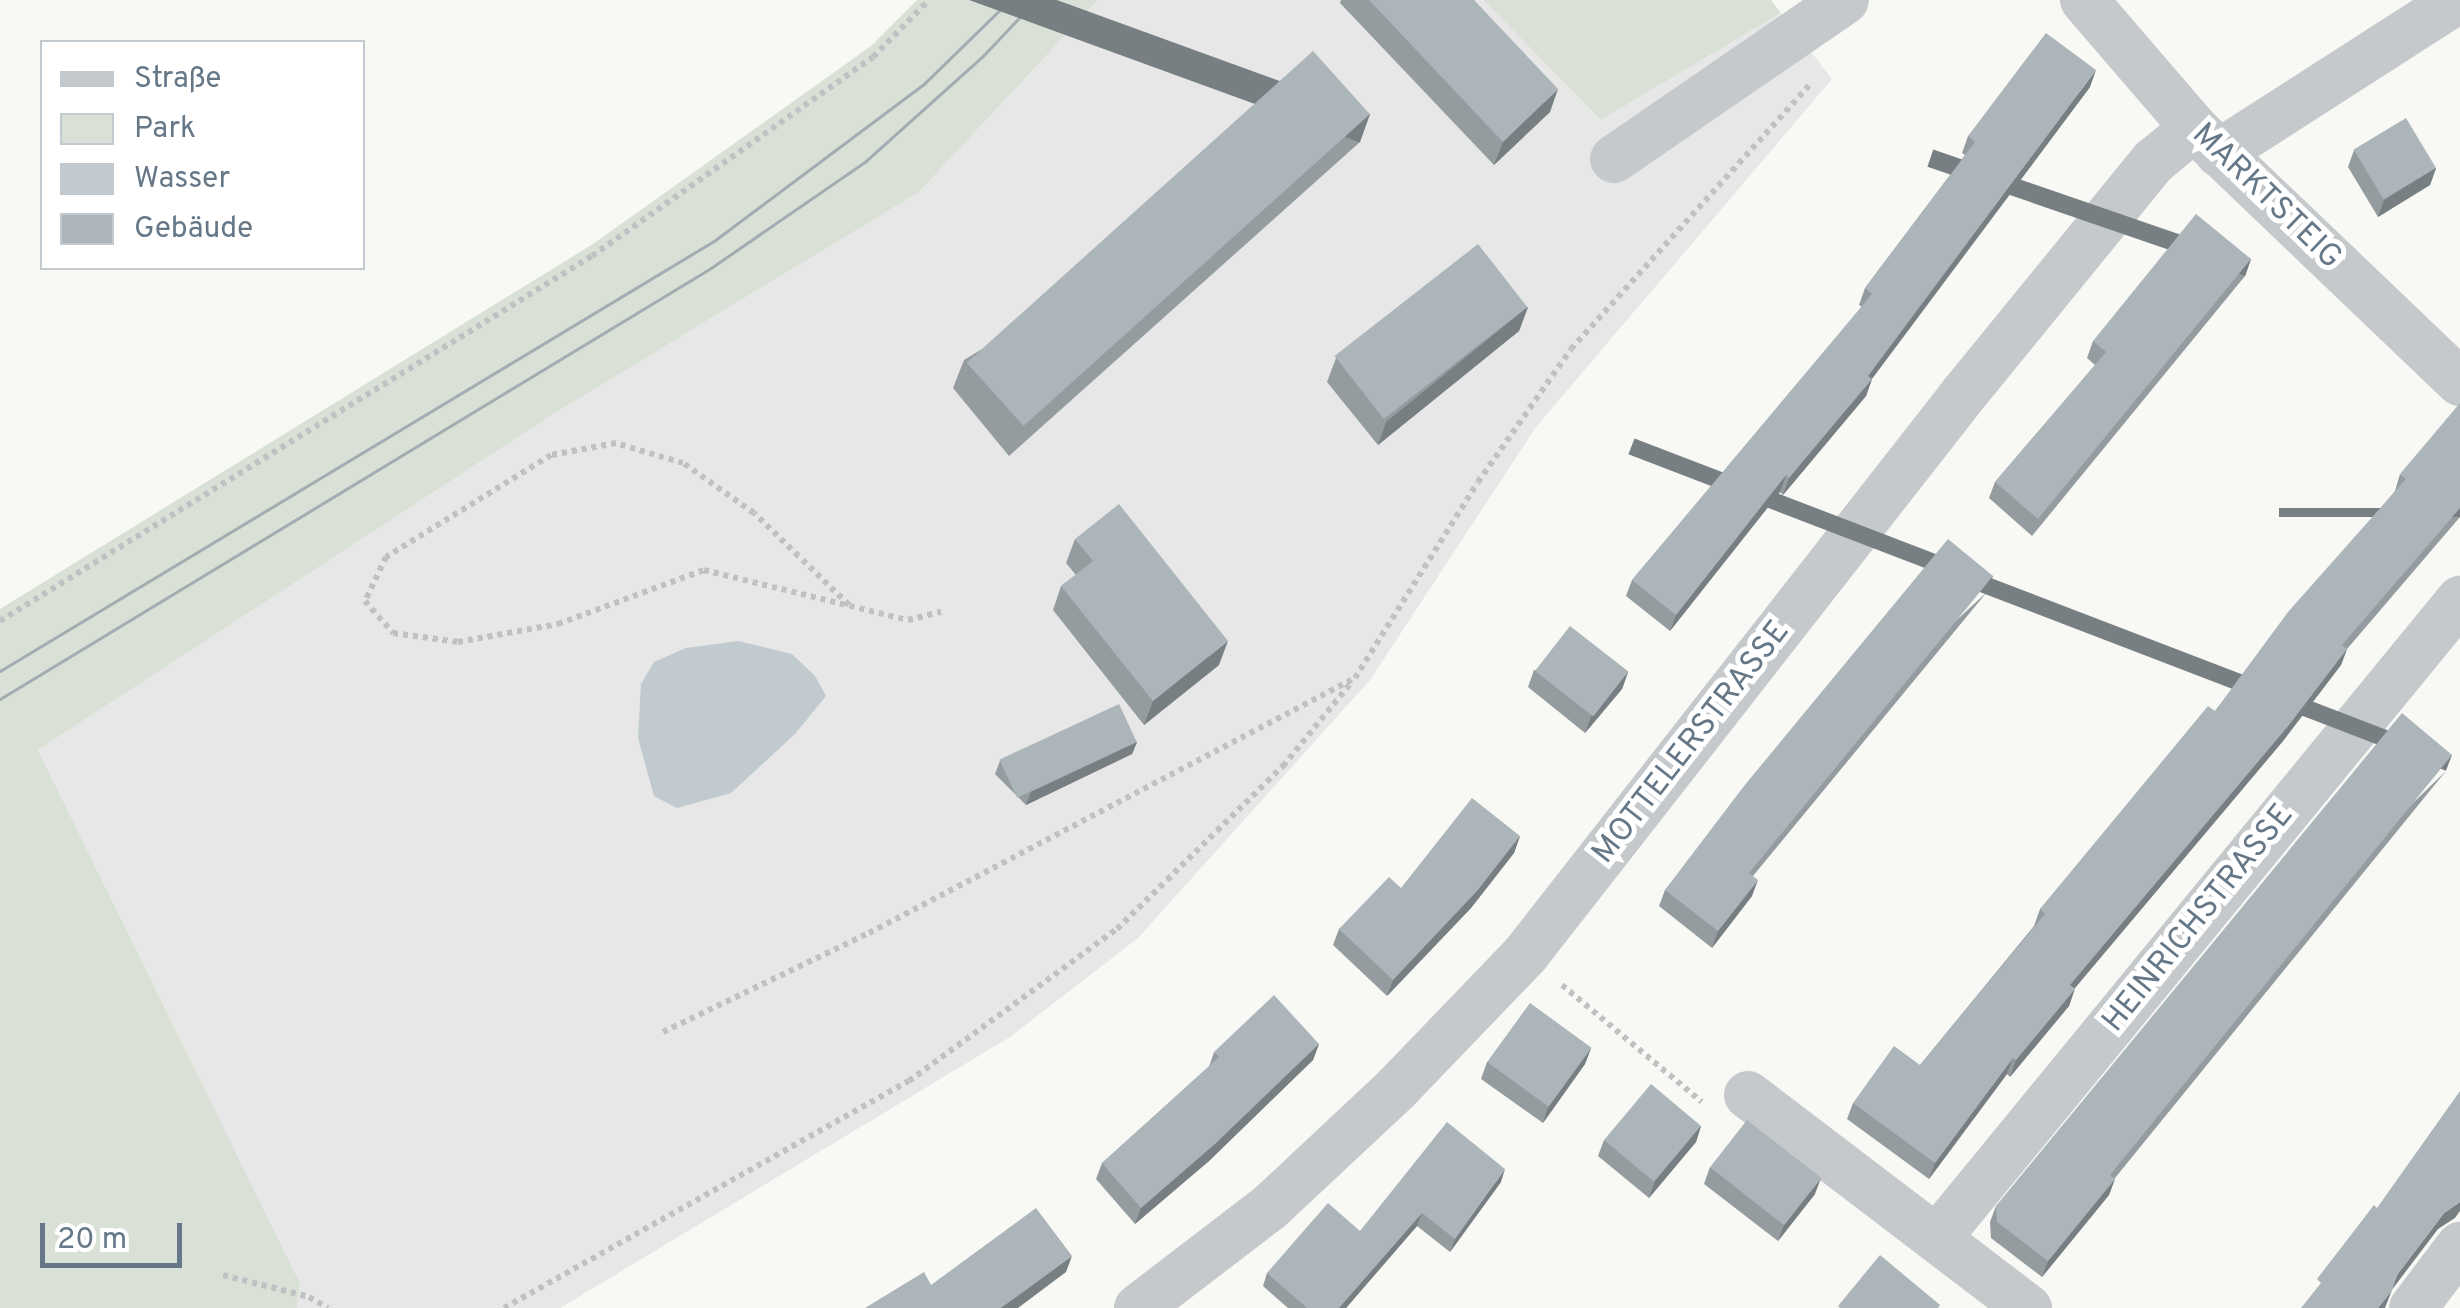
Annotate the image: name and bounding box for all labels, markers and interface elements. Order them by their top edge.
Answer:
legend [40,40,365,270]
text: Straße [134,61,221,98]
text: Park [134,111,196,148]
street label: MARKTSTEIG [2183,116,2349,278]
text: Wasser [134,161,230,198]
text: Gebäude [134,211,253,248]
street label: MOTTELERSTRASSE [1585,614,1799,872]
street label: HEINRICHSTRASSE [2095,797,2303,1041]
scale bar [45,1203,188,1265]
text: 20 m [57,1222,127,1259]

